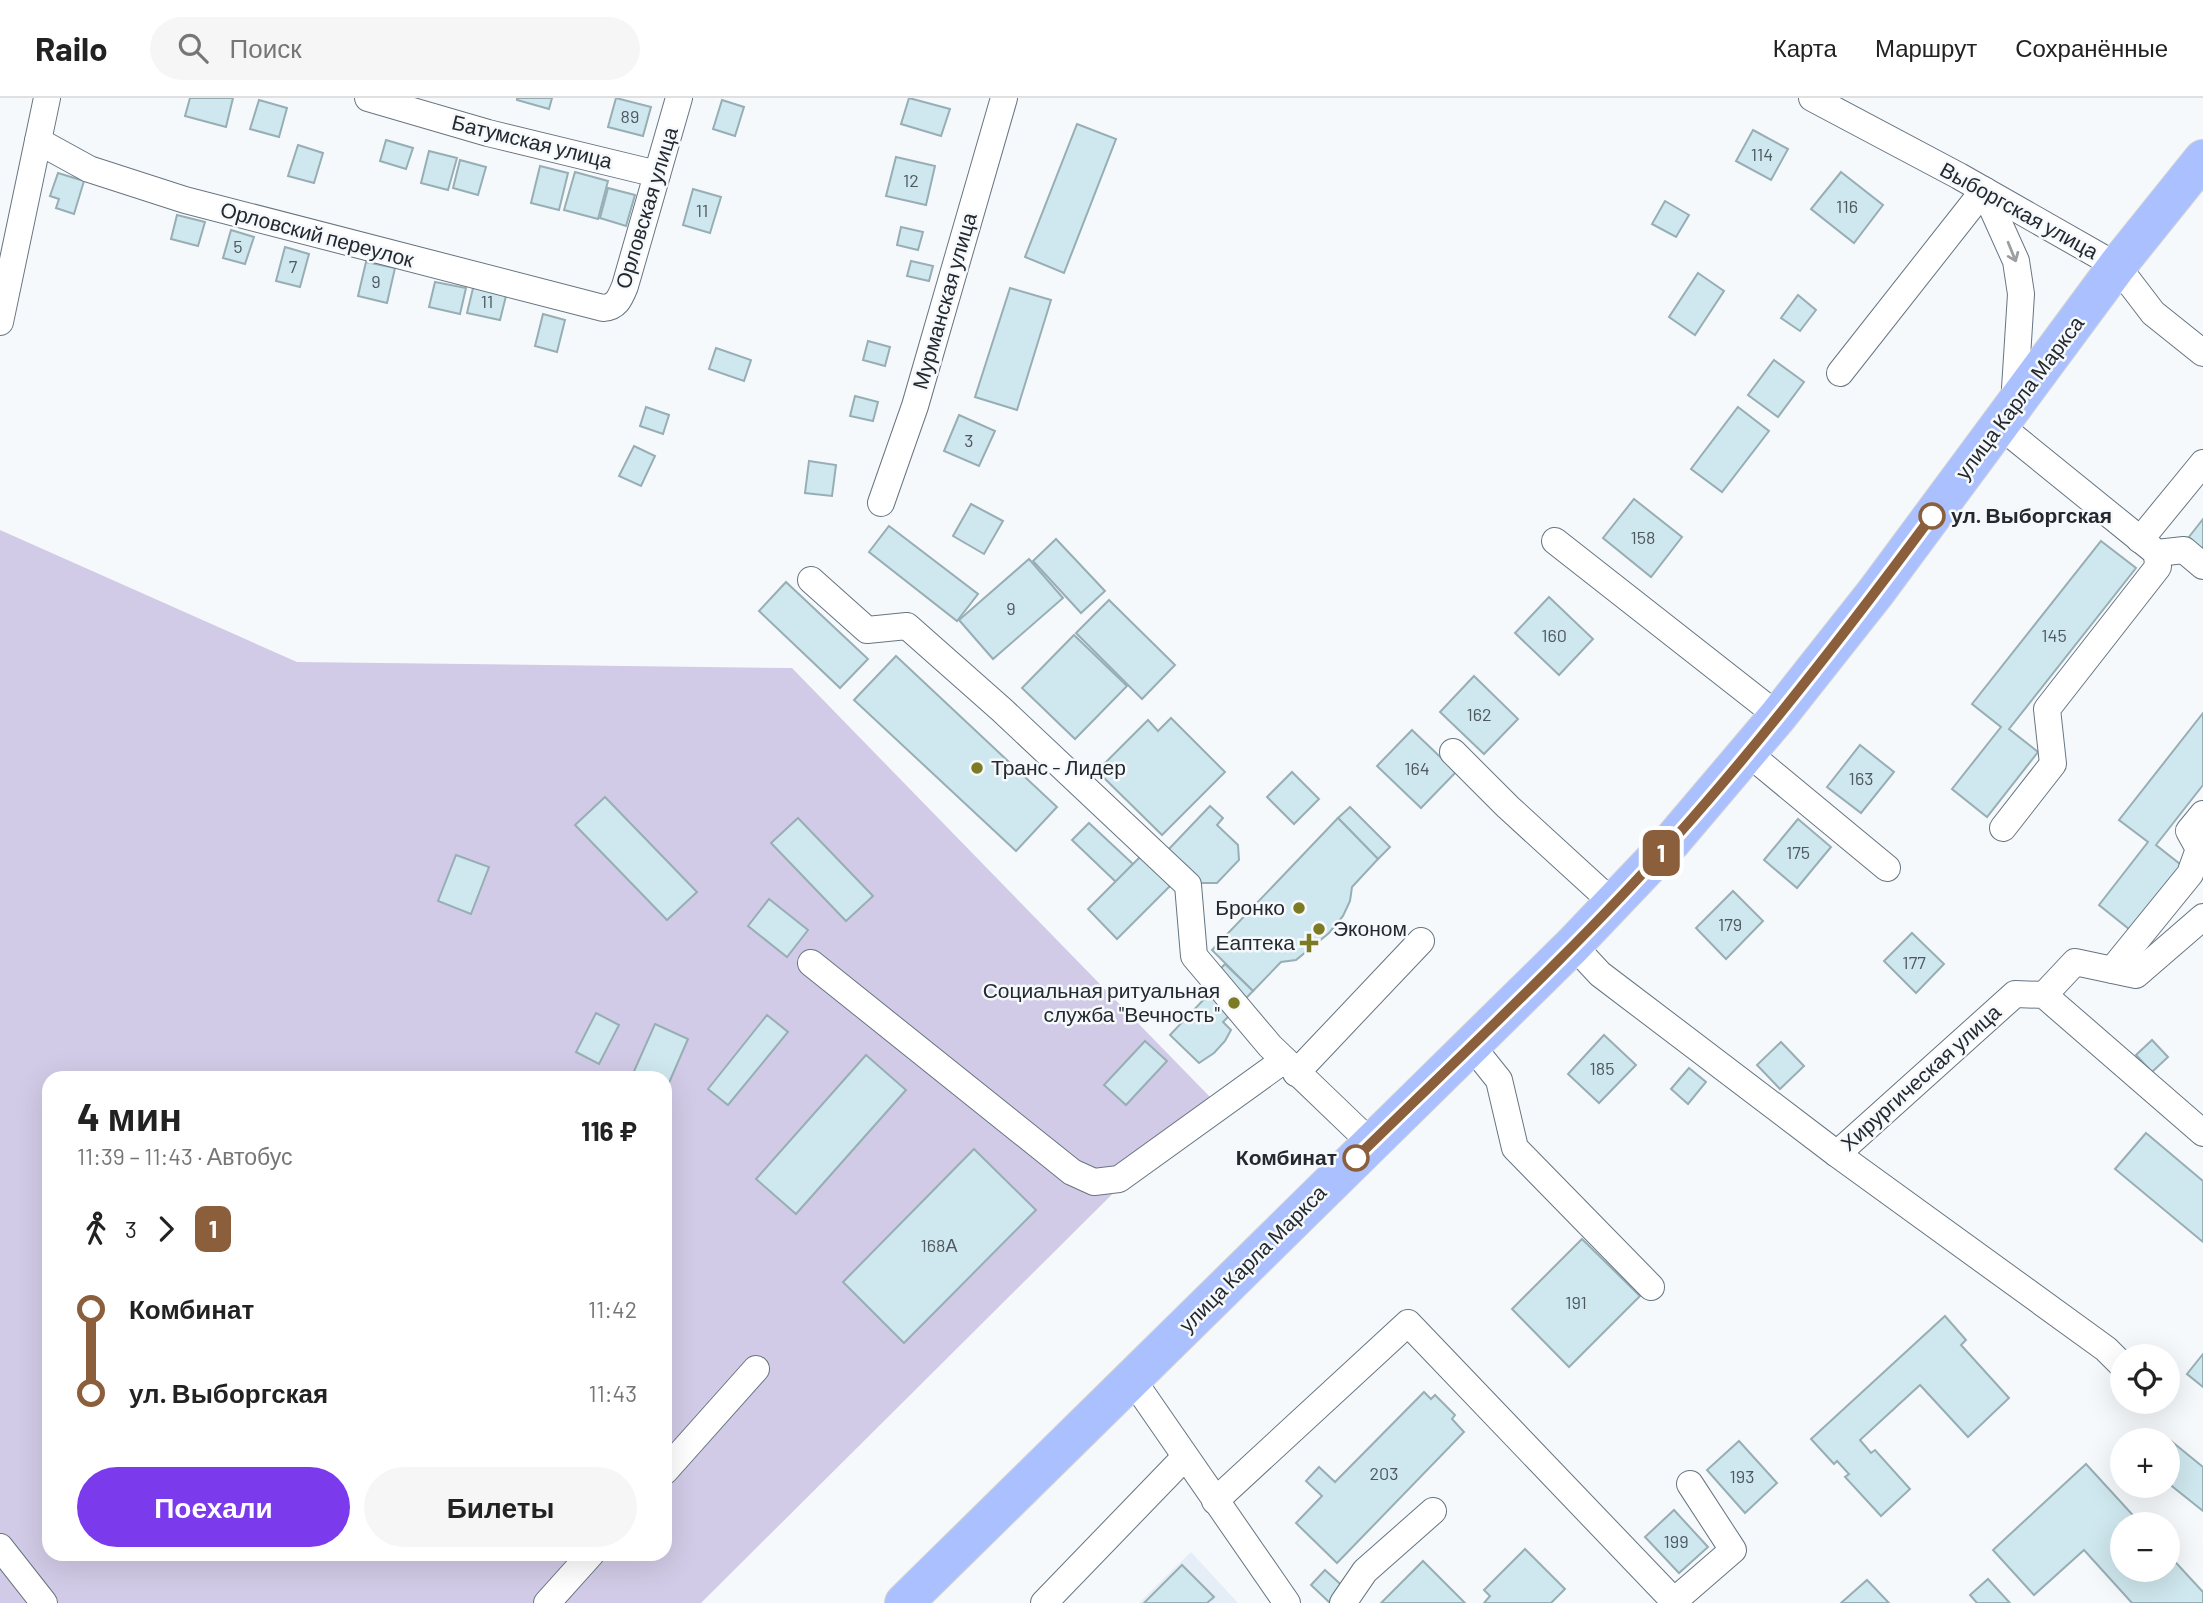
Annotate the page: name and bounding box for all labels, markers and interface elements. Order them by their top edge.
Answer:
search box [150,17,640,80]
text: Railo [35,28,108,68]
icon: search [174,29,212,67]
text: Поиск [230,32,302,63]
text: Карта [1773,33,1837,62]
text: Маршрут [1875,33,1977,62]
text: Сохранённые [2015,33,2168,62]
house number: 89 [621,105,639,127]
street label: Батумская улица [449,108,616,173]
street label: Орловская улица [609,124,682,291]
house number: 114 [1751,143,1773,165]
street label: Выборгская улица [1936,156,2103,264]
house number: 12 [903,169,919,191]
house number: 116 [1836,195,1858,217]
street label: Орловский переулок [218,196,418,272]
house number: 11 [696,199,708,221]
street label: Мурманская улица [906,209,981,392]
house number: 5 [233,235,243,257]
one-way arrow [2006,241,2019,263]
house number: 7 [289,255,298,277]
house number: 9 [371,270,381,292]
house number: 11 [481,290,493,312]
street label: улица Карла Маркса [1949,310,2088,484]
house number: 3 [964,429,974,451]
place label: ул. Выборгская [1951,502,2112,527]
marker: ул. Выборгская [1919,503,1945,529]
house number: 158 [1631,526,1655,548]
house number: 9 [1006,597,1016,619]
house number: 160 [1541,624,1567,646]
house number: 145 [2041,624,2067,646]
house number: 162 [1466,703,1492,725]
place label: Транс - Лидер [991,754,1126,779]
house number: 164 [1404,757,1430,779]
marker: Транс - Лидер [969,760,985,776]
house number: 163 [1849,767,1873,789]
line badge: 1 [1638,830,1684,876]
text: 1 [1657,838,1665,867]
house number: 175 [1786,841,1810,863]
place label: Бронко [1215,894,1285,919]
marker: Бронко [1291,900,1307,916]
house number: 179 [1718,913,1742,935]
place label: Эконом [1333,915,1407,940]
marker: Эконом [1311,921,1327,937]
place label: Еаптека [1216,929,1295,954]
marker: Еаптека [1301,935,1317,951]
house number: 177 [1902,951,1926,973]
place label: Социальная ритуальная служба "Вечность" [983,977,1220,1026]
marker: Социальная ритуальная служба "Вечность" [1226,995,1242,1011]
street label: Хирургическая улица [1835,998,2005,1155]
house number: 185 [1590,1057,1614,1079]
text: 4 мин [77,1093,182,1139]
text: 116 ₽ [581,1115,637,1146]
text: 11:39 – 11:43 · Автобус [77,1142,292,1170]
place label: Комбинат [1236,1144,1337,1169]
marker: Комбинат [1343,1145,1369,1171]
street label: улица Карла Маркса [1173,1179,1331,1337]
icon: walk [77,1210,115,1248]
icon: forward [147,1210,185,1248]
text: 1 [209,1214,217,1243]
text: 3 [125,1215,137,1243]
house number: 168А [921,1234,957,1256]
house number: 191 [1565,1291,1587,1313]
text: Комбинат [129,1293,254,1324]
text: 11:42 [588,1295,637,1323]
map controls [2110,1344,2180,1582]
button: locate [2110,1344,2180,1414]
text: ул. Выборгская [129,1377,328,1408]
text: 11:43 [589,1379,637,1407]
button: + [2110,1428,2180,1498]
house number: 203 [1369,1462,1399,1484]
house number: 193 [1730,1465,1754,1487]
button: Поехали [77,1467,350,1547]
button: Билеты [364,1467,637,1547]
button: − [2110,1512,2180,1582]
house number: 199 [1663,1530,1689,1552]

